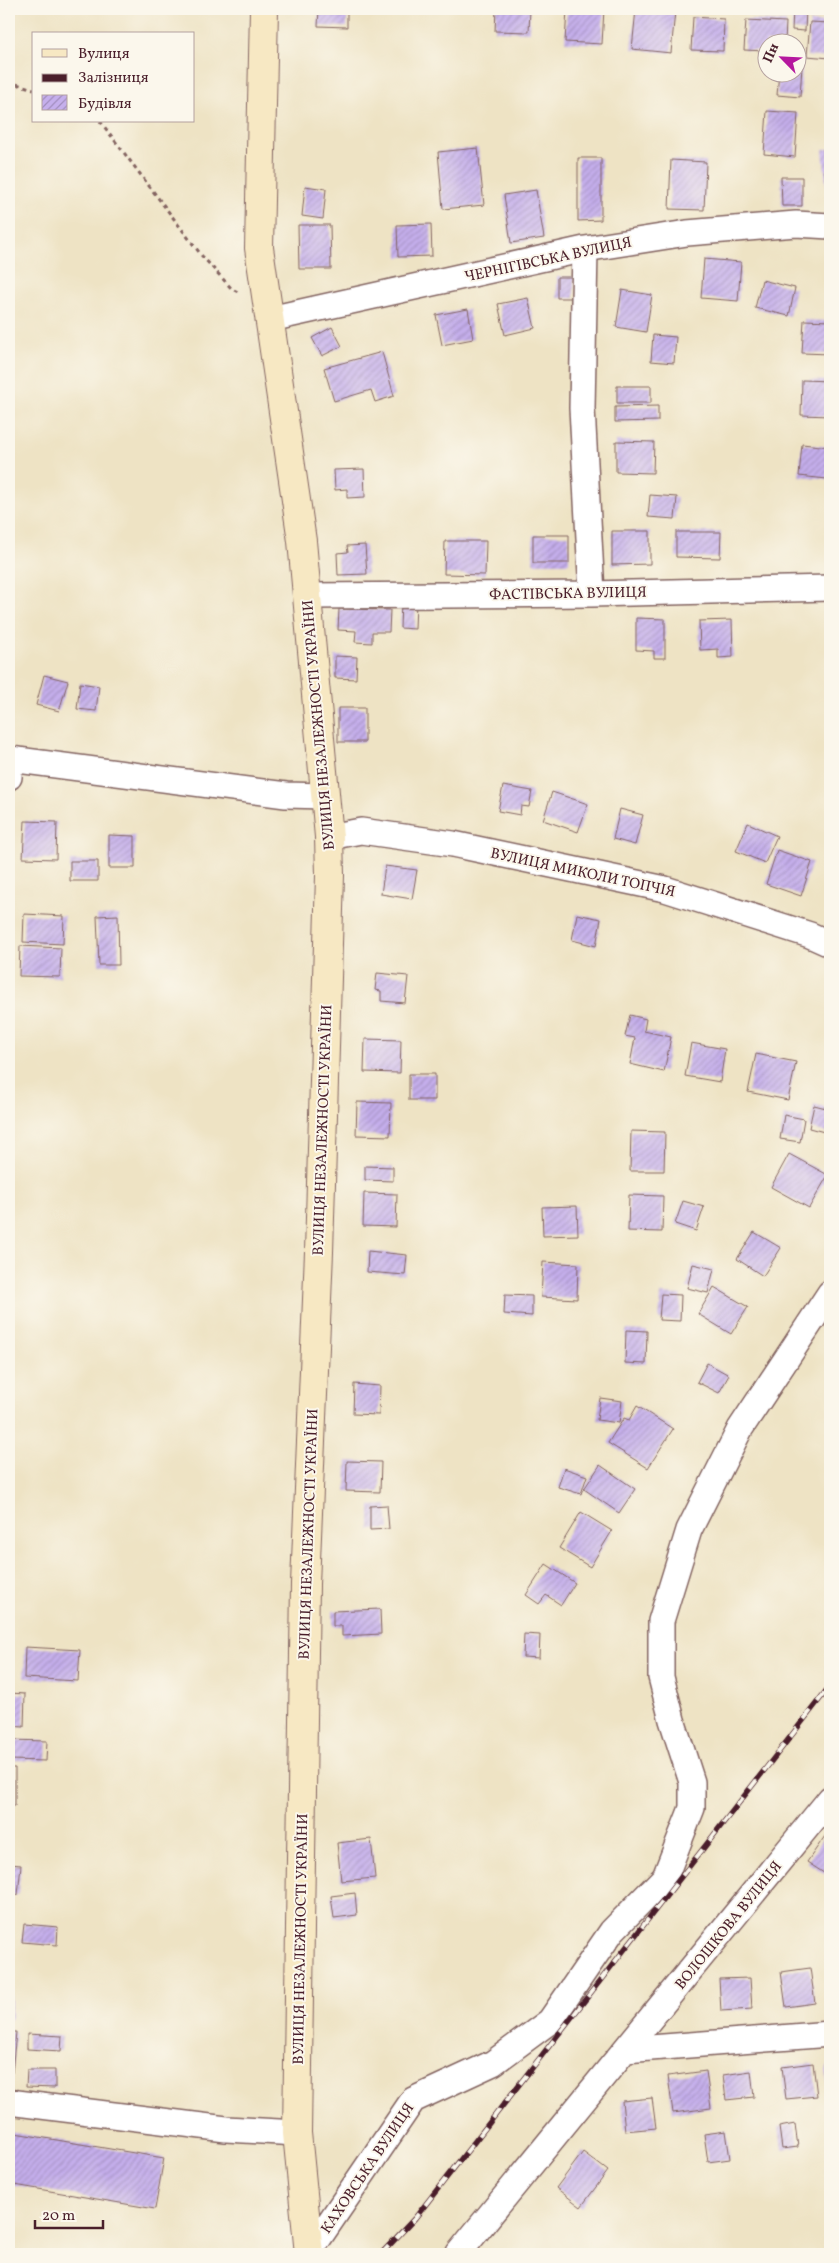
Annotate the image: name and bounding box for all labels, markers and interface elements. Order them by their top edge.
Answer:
legend [32,32,195,122]
north arrow [756,32,806,82]
text: Пн [759,40,784,66]
text: Вулиця [78,44,130,65]
text: Залізниця [78,68,149,89]
text: Будівля [78,94,132,115]
street label: ЧЕРНІГІВСЬКА ВУЛИЦЯ [463,232,634,288]
street label: ФАСТІВСЬКА ВУЛИЦЯ [489,583,647,606]
street label: ВУЛИЦЯ НЕЗАЛЕЖНОСТІ УКРАЇНИ [298,599,341,851]
street label: ВУЛИЦЯ МИКОЛИ ТОПЧІЯ [488,844,677,903]
street label: ВУЛИЦЯ НЕЗАЛЕЖНОСТІ УКРАЇНИ [309,1004,338,1256]
street label: ВУЛИЦЯ НЕЗАЛЕЖНОСТІ УКРАЇНИ [295,1408,324,1660]
street label: ВУЛИЦЯ НЕЗАЛЕЖНОСТІ УКРАЇНИ [289,1813,314,2065]
street label: ВОЛОШКОВА ВУЛИЦЯ [671,1857,788,1995]
street label: КАХОВСЬКА ВУЛИЦЯ [317,2099,420,2238]
scale bar [35,2198,102,2230]
text: 20 m [42,2206,75,2227]

